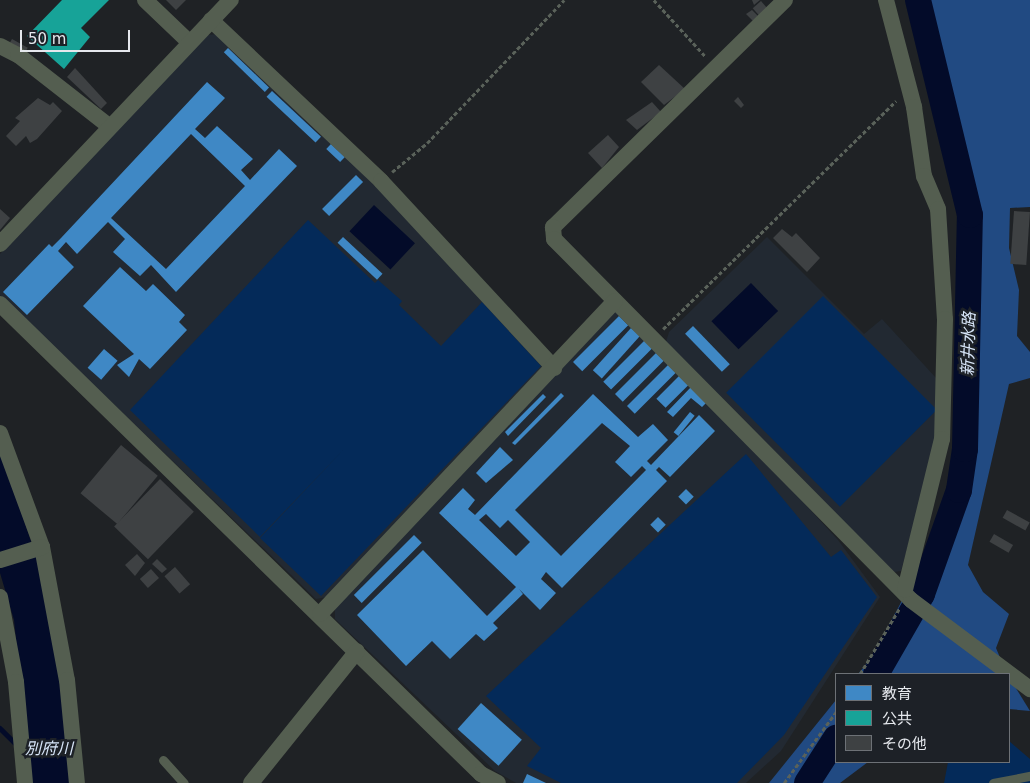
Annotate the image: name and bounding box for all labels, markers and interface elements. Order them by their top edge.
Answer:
scale bar [22,20,132,52]
text: 50 m [28,30,66,48]
water label: 新井水路 [958,312,980,376]
legend [835,673,1010,763]
text: 教育 [882,685,912,703]
text: 公共 [882,710,912,728]
text: その他 [882,735,927,753]
water label: 別府川 [25,739,73,759]

